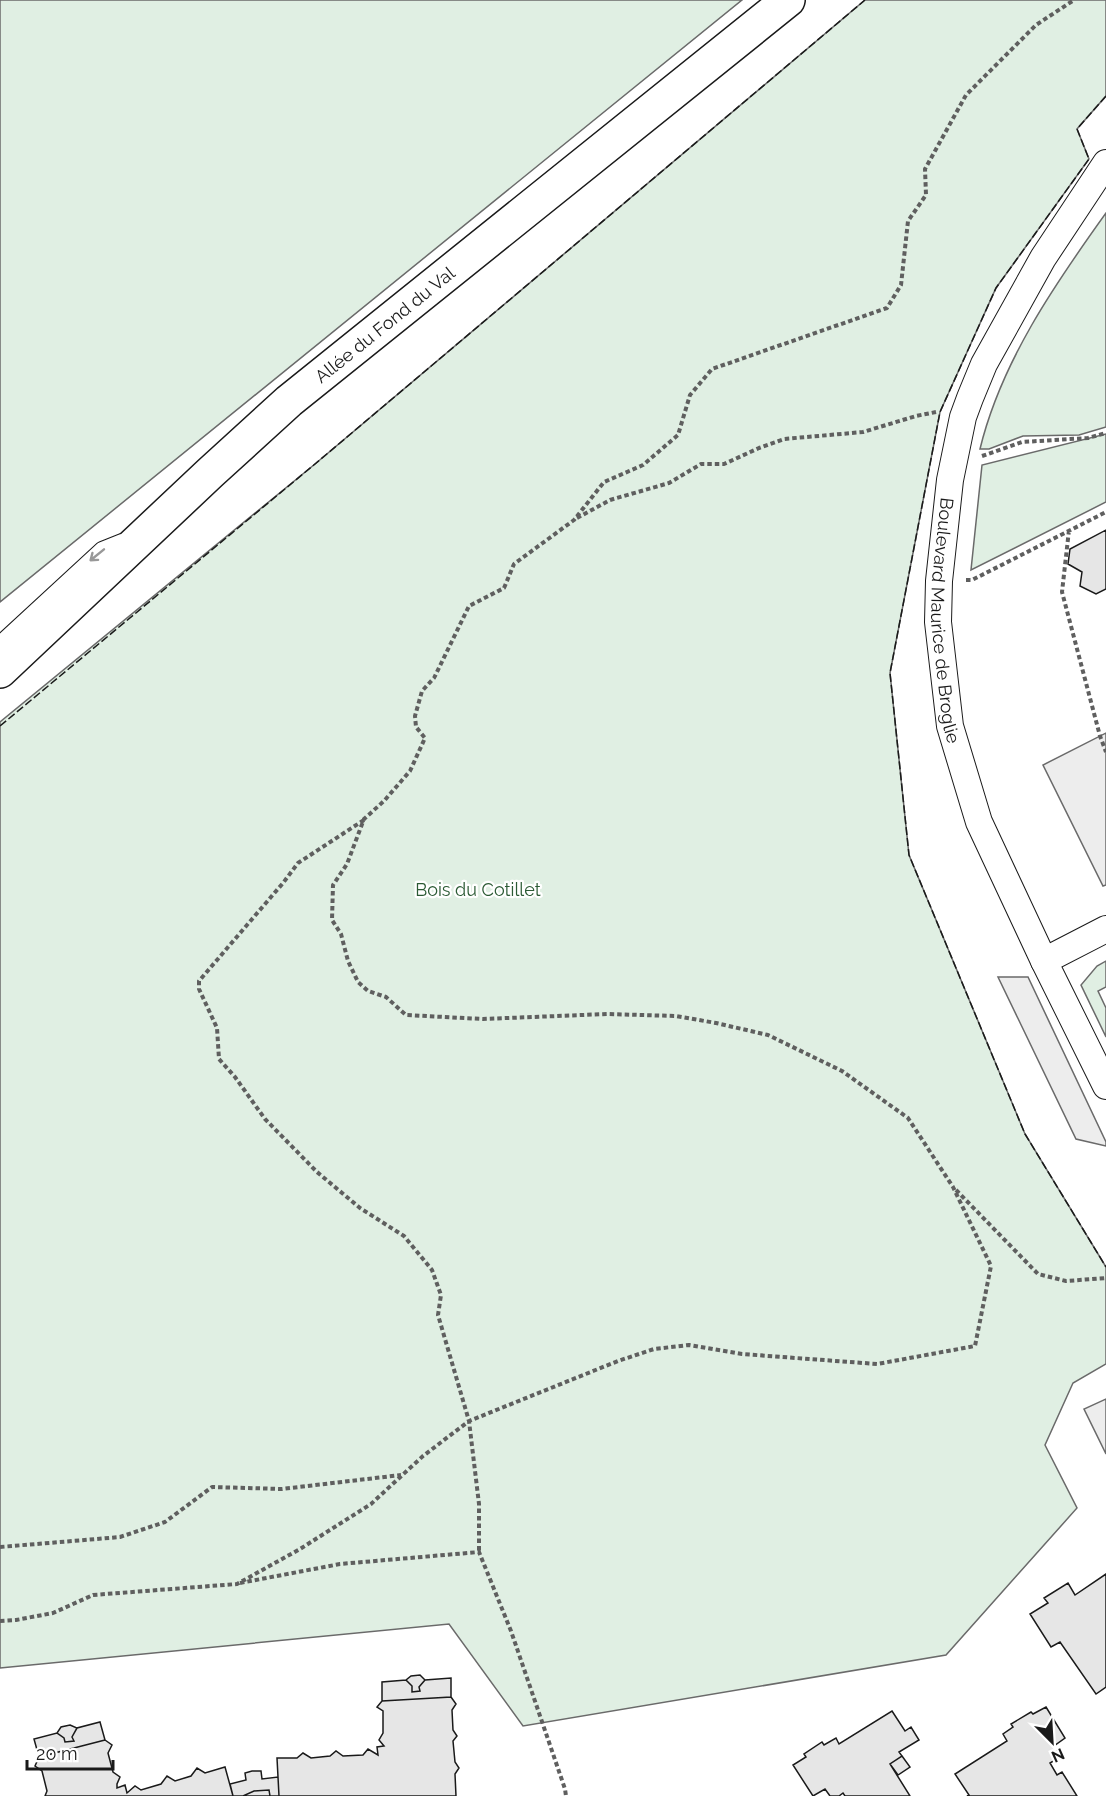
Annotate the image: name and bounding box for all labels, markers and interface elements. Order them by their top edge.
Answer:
street label: Allée du Fond du Val [310,262,459,387]
street label: Boulevard Maurice de Broglie [927,497,965,746]
one-way arrow [89,548,105,561]
park label: Bois du Cotillet [415,879,541,900]
north arrow [1022,1712,1082,1772]
scale bar [27,1733,112,1771]
text: 20 m [36,1743,78,1764]
text: N [1048,1744,1067,1766]

